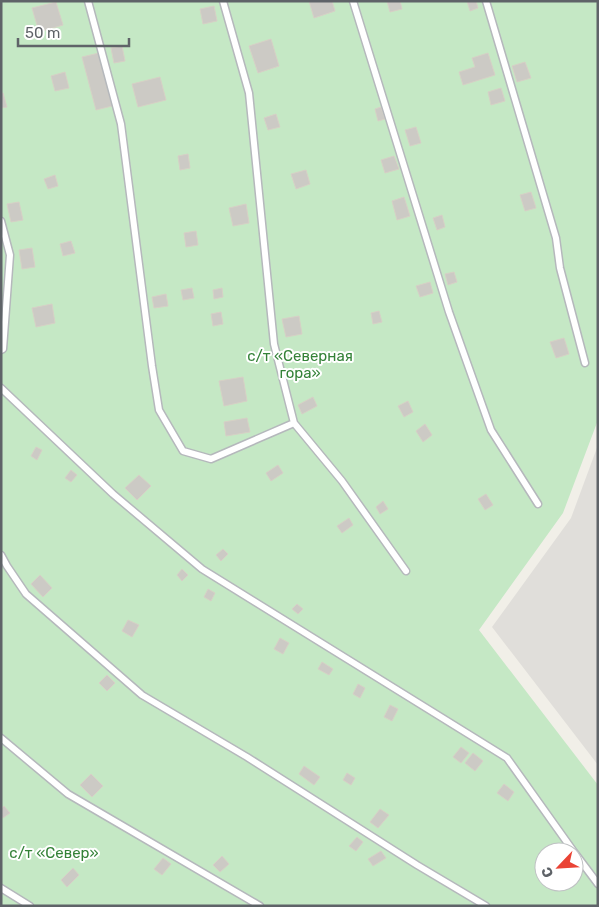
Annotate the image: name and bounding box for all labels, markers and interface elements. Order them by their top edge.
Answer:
scale bar [18,15,129,47]
text: 50 m [25,24,60,42]
park label: с/т «Северная гора» [247,347,353,382]
north arrow [534,842,584,892]
park label: с/т «Север» [9,844,99,862]
text: С [538,864,557,880]

